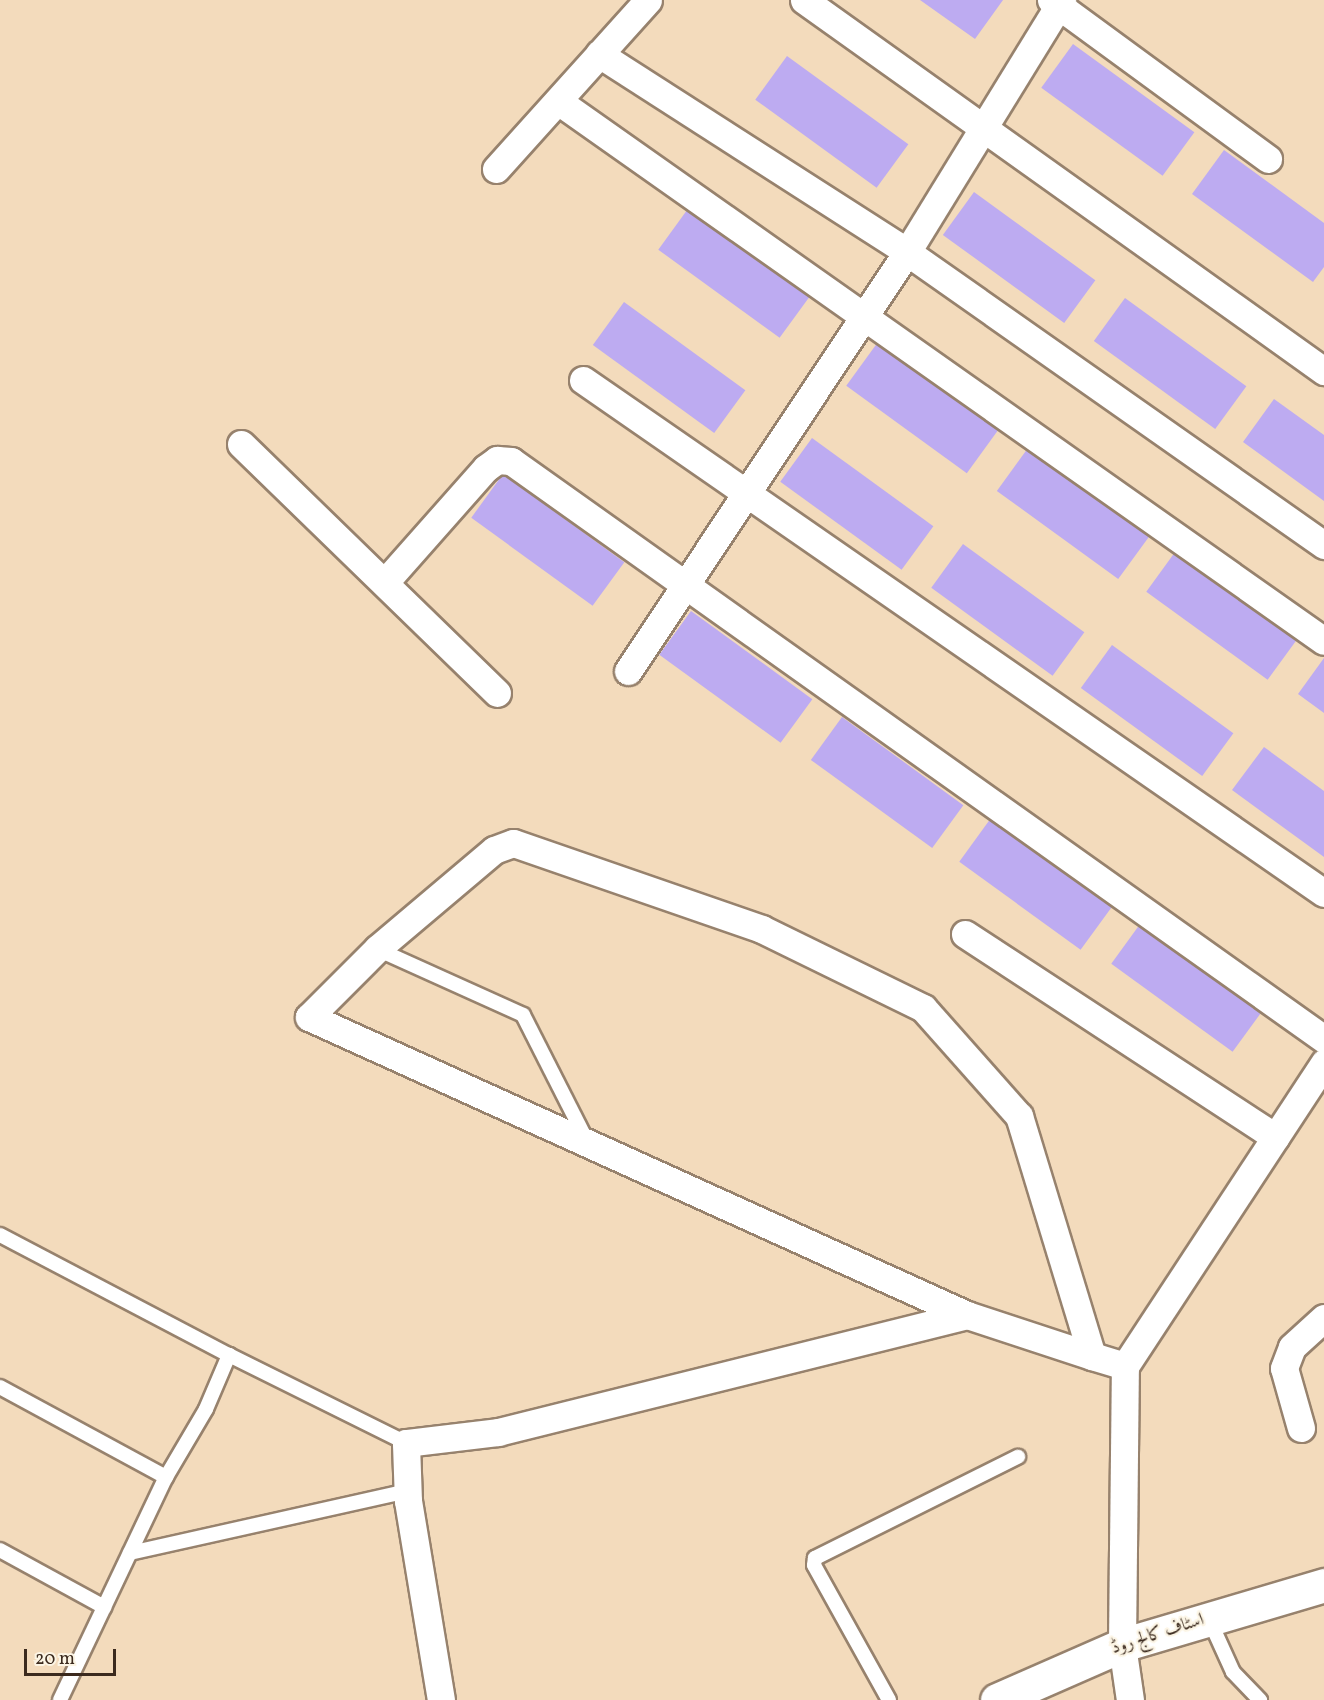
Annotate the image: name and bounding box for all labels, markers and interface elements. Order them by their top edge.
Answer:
street label: اسٹاف کالج روڈ [1109,1610,1207,1660]
scale bar [27,1637,118,1675]
text: 20 m [35,1647,75,1672]

